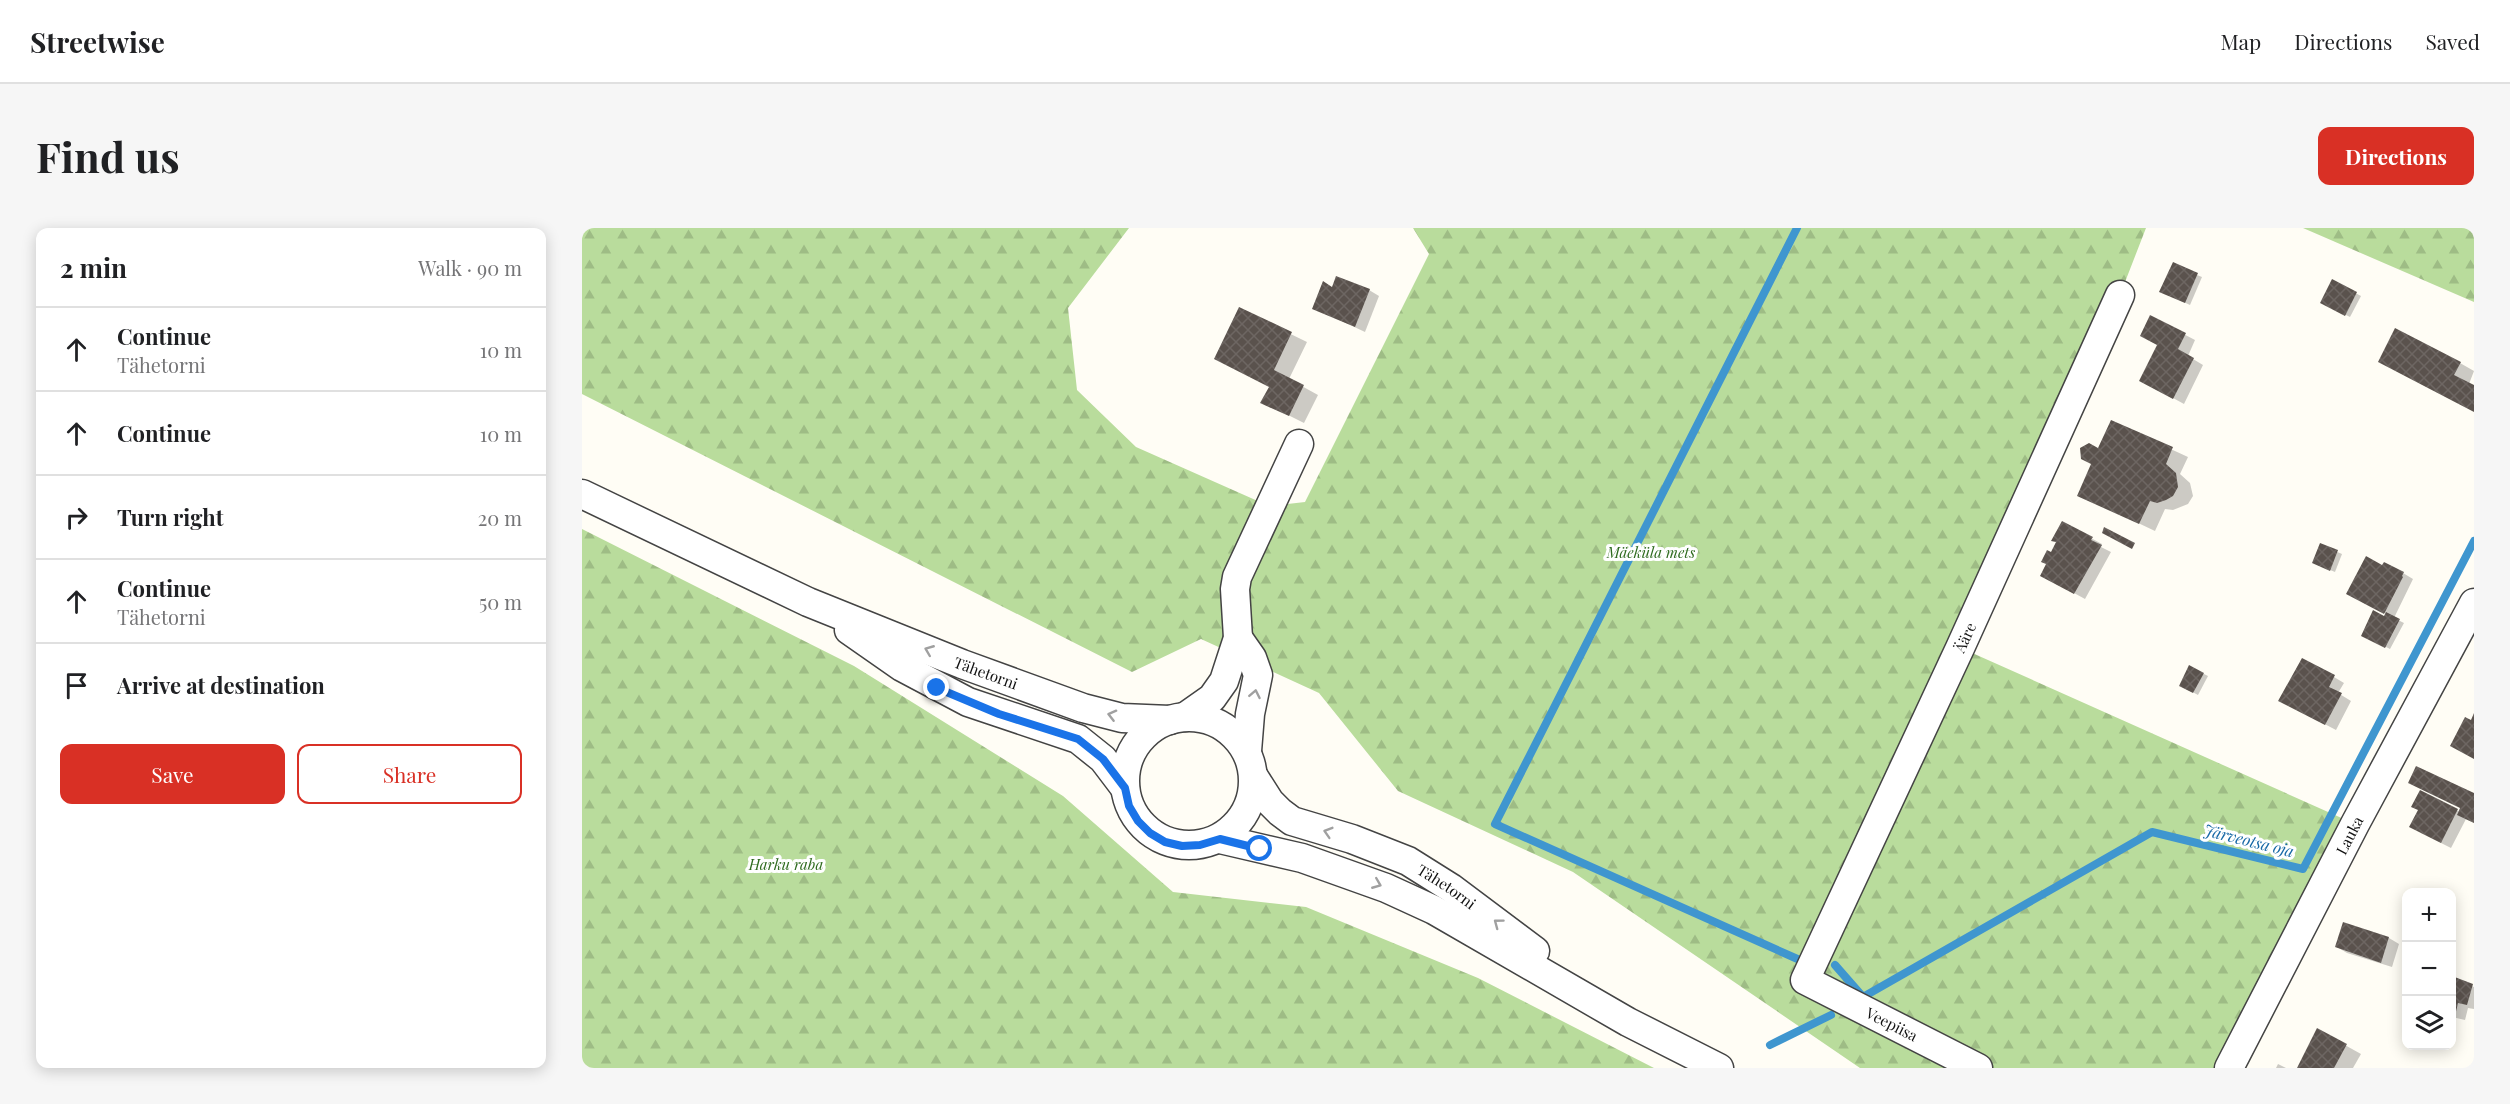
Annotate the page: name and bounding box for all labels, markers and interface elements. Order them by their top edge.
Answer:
text: Streetwise [30,23,165,60]
text: Map [2220,27,2261,55]
text: Directions [2294,27,2392,55]
text: Saved [2425,27,2480,55]
button: Directions [2318,127,2474,185]
text: Find us [36,128,180,184]
text: 2 min [60,250,127,285]
text: Walk · 90 m [418,254,522,281]
text: Continue [117,321,211,351]
icon: ahead [60,333,93,366]
text: 10 m [480,336,522,363]
text: Tähetorni [117,351,206,378]
icon: ahead [60,417,93,450]
text: Continue [117,418,211,448]
text: 10 m [480,420,522,447]
icon: right [60,501,93,534]
text: Turn right [117,502,223,532]
text: 20 m [478,504,522,531]
park label: Mäeküla mets [1606,542,1695,562]
text: Continue [117,573,211,603]
icon: ahead [60,585,93,618]
text: 50 m [479,588,522,615]
text: Tähetorni [117,603,206,630]
street label: Ääre [1949,619,1980,657]
one-way arrow [924,645,935,657]
street label: Tähetorni [951,652,1021,694]
icon: arrive [60,669,93,702]
text: Arrive at destination [117,670,325,700]
route end [923,674,949,700]
one-way arrow [1248,689,1261,699]
one-way arrow [1107,710,1117,723]
button: Save [60,744,285,804]
button: Share [297,744,522,804]
street label: Lauka [2331,812,2368,858]
water label: Järveotsa oja [2202,819,2296,861]
one-way arrow [1323,827,1334,839]
route start [1246,835,1272,861]
park label: Harku raba [748,854,823,874]
street label: Tähetorni [1414,859,1481,914]
one-way arrow [1371,877,1382,889]
map controls [2402,888,2456,1050]
button: + [2402,888,2456,942]
one-way arrow [1494,919,1505,930]
button: − [2402,942,2456,996]
button: layers [2402,996,2456,1050]
street label: Veepiisa [1862,1002,1922,1046]

